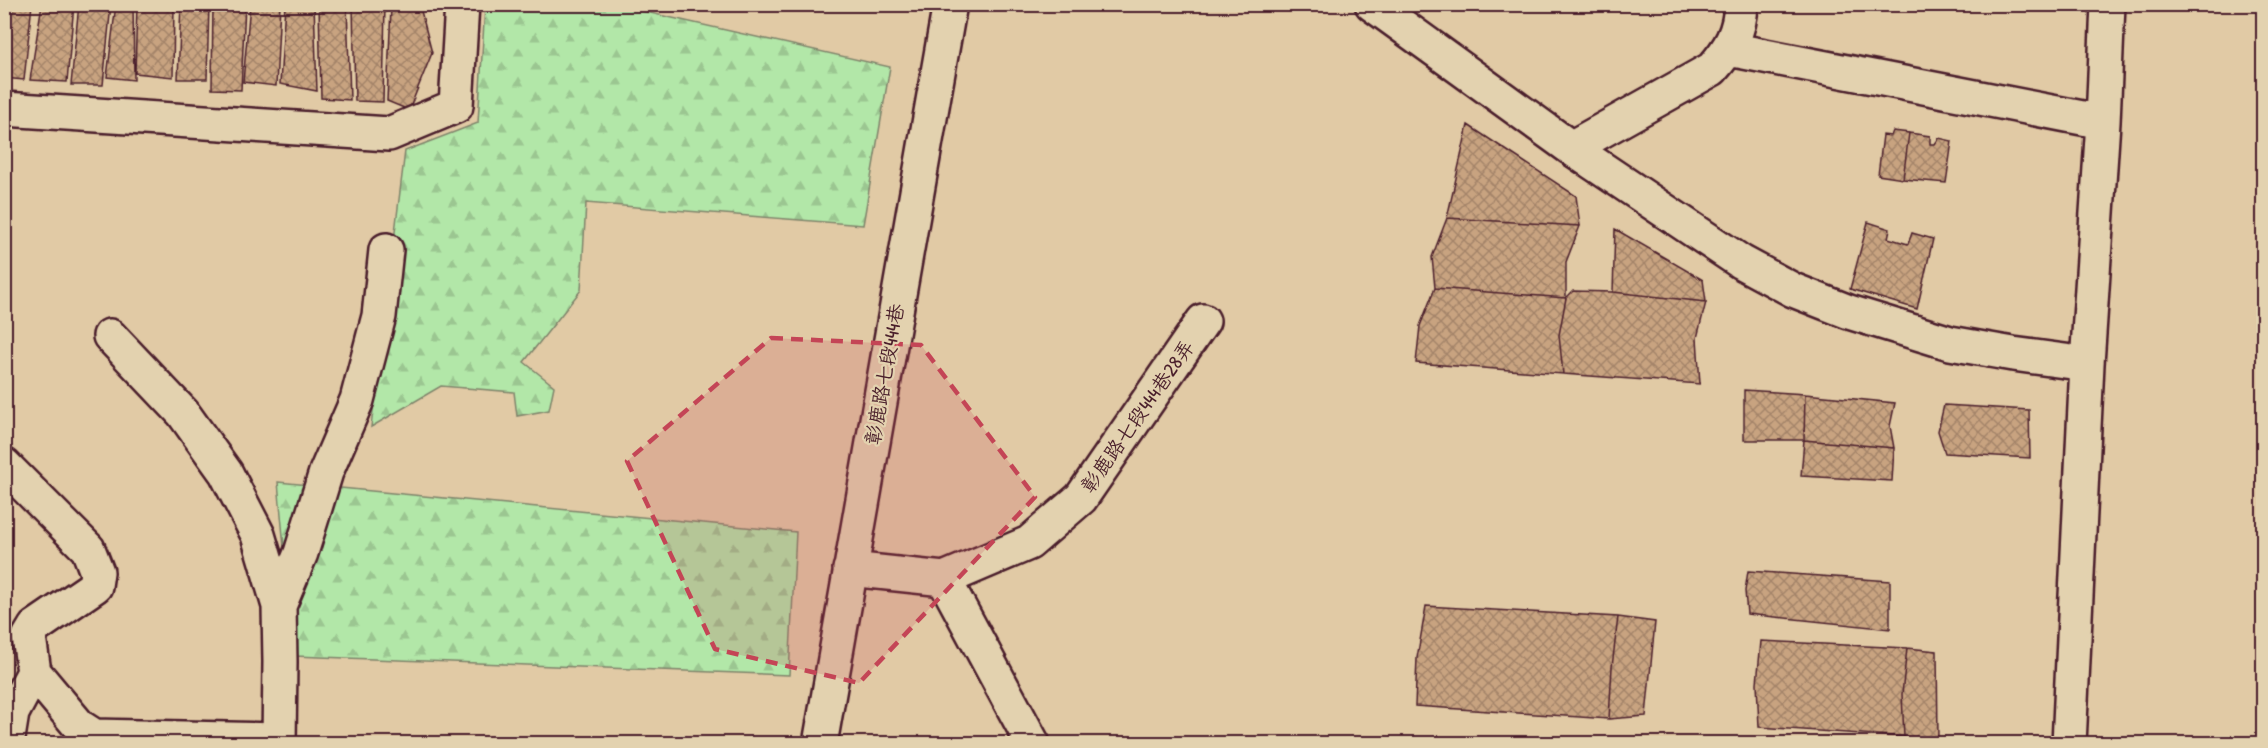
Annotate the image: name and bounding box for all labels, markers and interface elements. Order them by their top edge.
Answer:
street label: 彰鹿路七段444巷 [858,301,910,447]
street label: 彰鹿路七段444巷28弄 [1074,334,1200,498]

